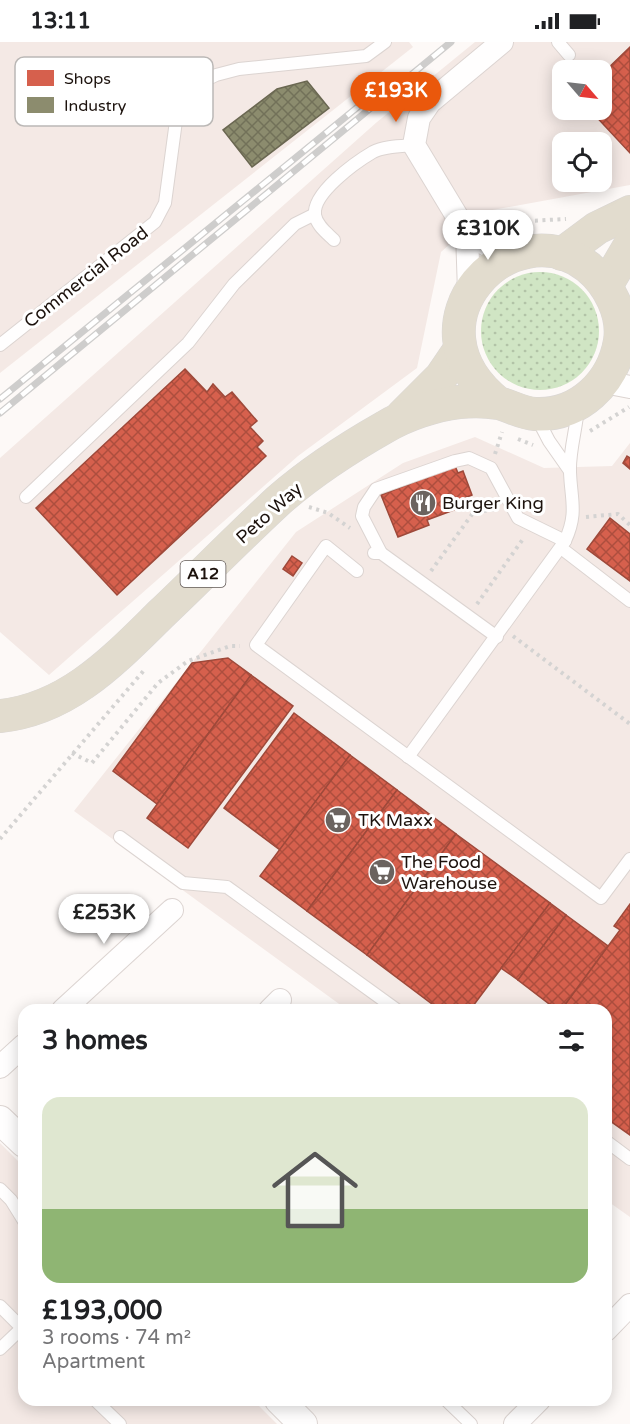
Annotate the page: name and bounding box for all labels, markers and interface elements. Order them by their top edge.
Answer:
text: 13:11 [30,8,91,34]
legend [15,57,213,126]
north arrow [552,60,612,120]
map controls [552,60,612,192]
text: Shops [64,69,111,89]
pin: £193K [354,72,438,123]
text: £193K [364,79,428,103]
text: Industry [64,96,127,116]
button: locate [552,132,612,192]
pin: £310K [446,210,530,261]
text: £310K [456,217,520,241]
street label: Commercial Road [19,222,153,332]
street label: Peto Way [231,477,307,548]
restaurant icon: Burger King [408,488,438,518]
place label: Burger King [442,492,544,514]
road number: A12 [180,561,226,587]
supermarket icon: TK Maxx [323,805,353,835]
place label: TK Maxx [358,809,433,831]
place label: The Food Warehouse [401,851,497,894]
supermarket icon: The Food Warehouse [367,857,397,887]
pin: £253K [62,894,146,945]
text: £253K [72,901,136,925]
icon: filters [555,1024,588,1057]
text: 3 homes [42,1025,148,1056]
icon: home [261,1136,369,1244]
text: £193,000 [42,1295,162,1326]
text: 3 rooms · 74 m² [42,1326,191,1350]
text: Apartment [42,1350,145,1374]

